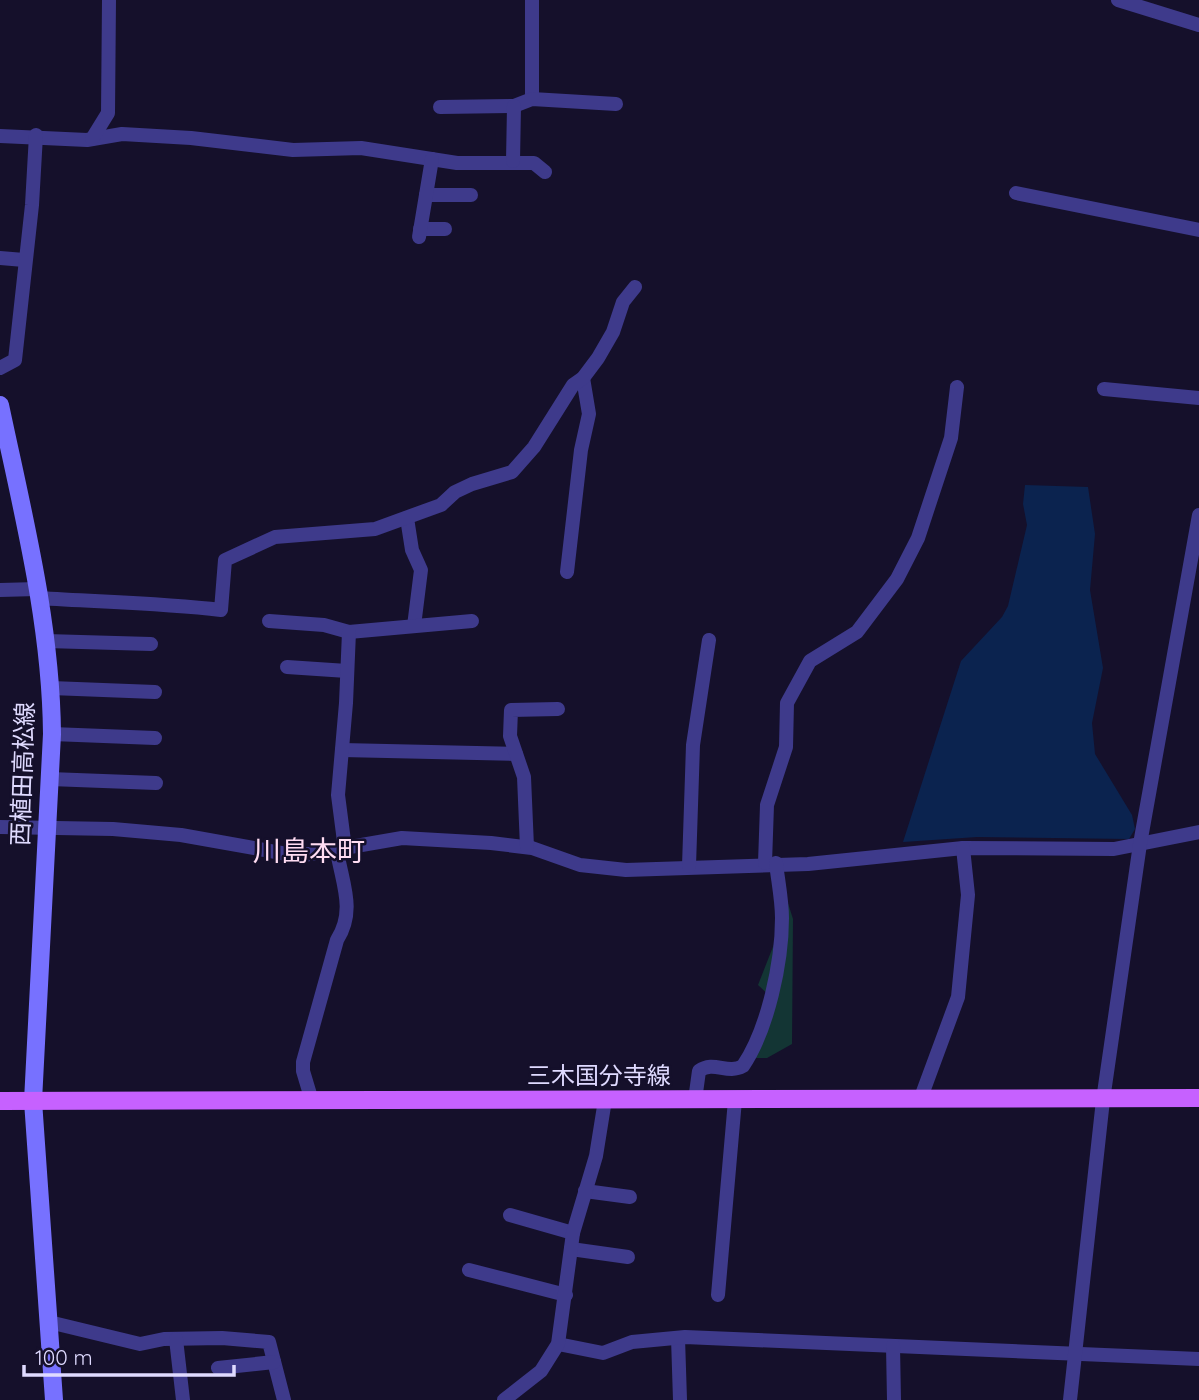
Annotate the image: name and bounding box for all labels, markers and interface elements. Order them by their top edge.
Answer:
street label: 西植田高松線 [4,701,40,846]
district label: 川島本町 [253,833,365,868]
street label: 三木国分寺線 [527,1060,671,1090]
scale bar [24,1334,234,1378]
text: 100 m [35,1344,93,1370]

